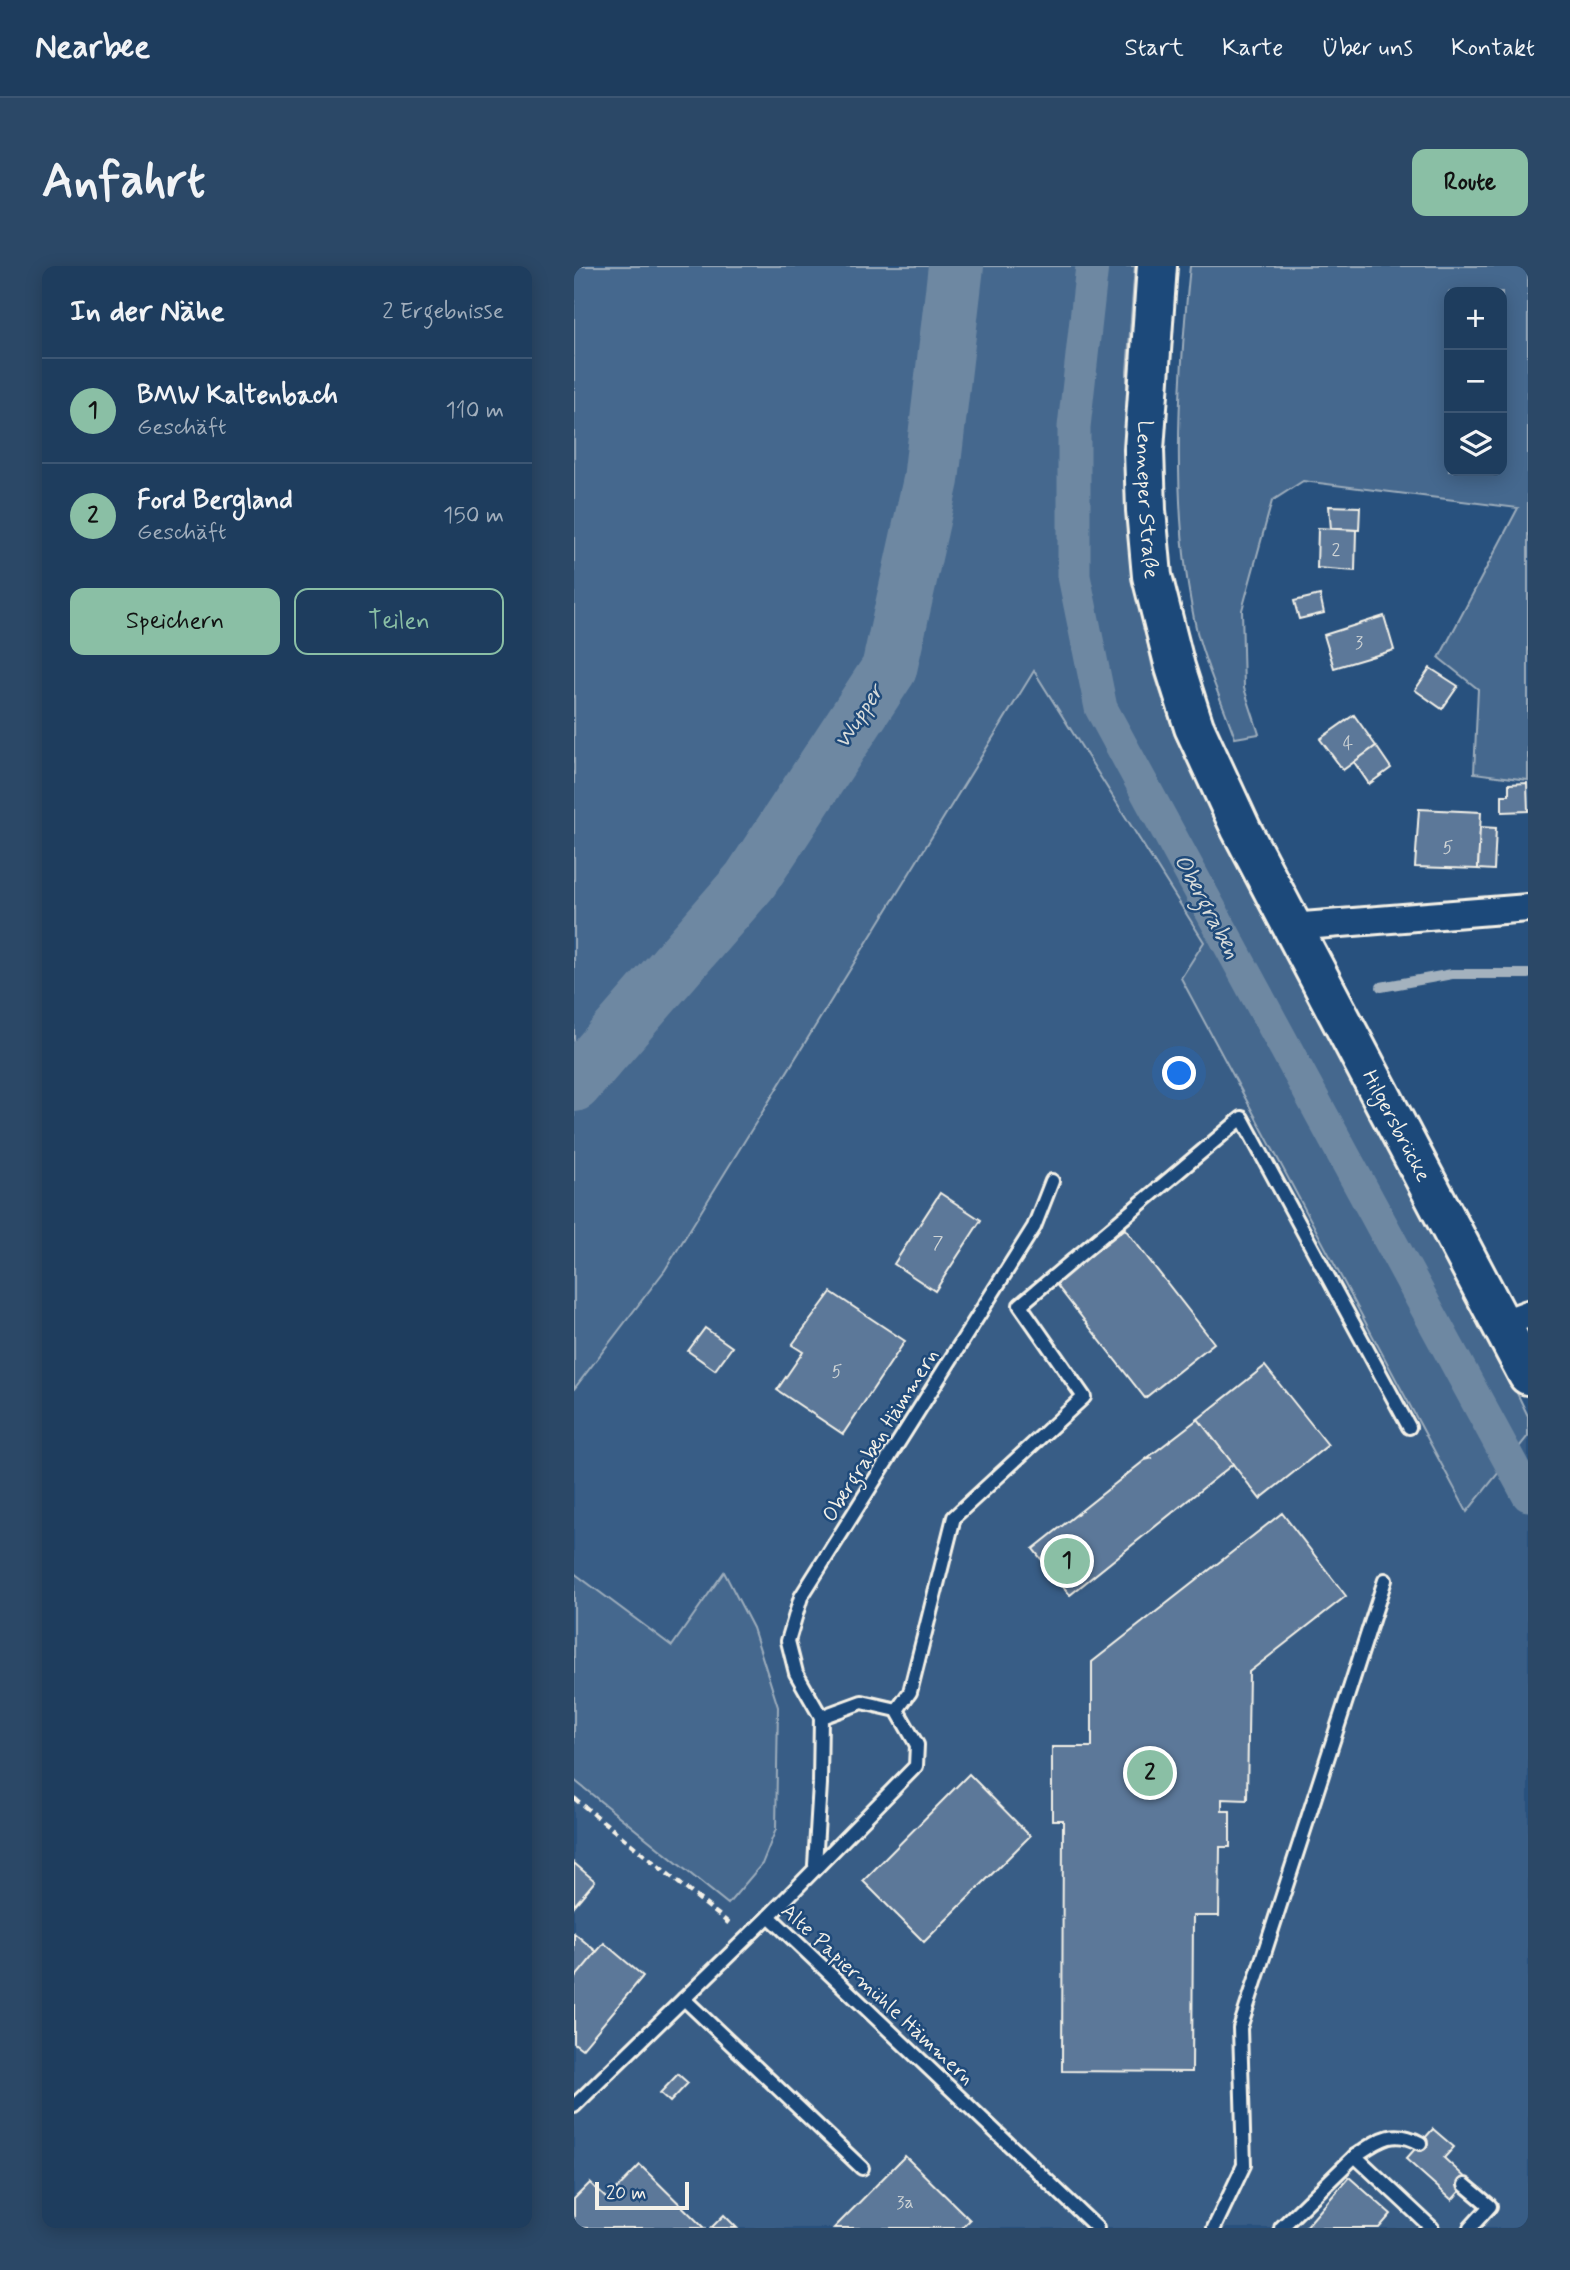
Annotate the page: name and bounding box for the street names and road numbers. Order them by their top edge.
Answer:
street label: Lenneper Straße [1129,419,1165,580]
street label: Hilgersbrücke [1355,1065,1437,1187]
street label: Obergraben Hämmern [816,1343,947,1529]
street label: Alte Papiermühle Hämmern [775,1898,980,2092]

